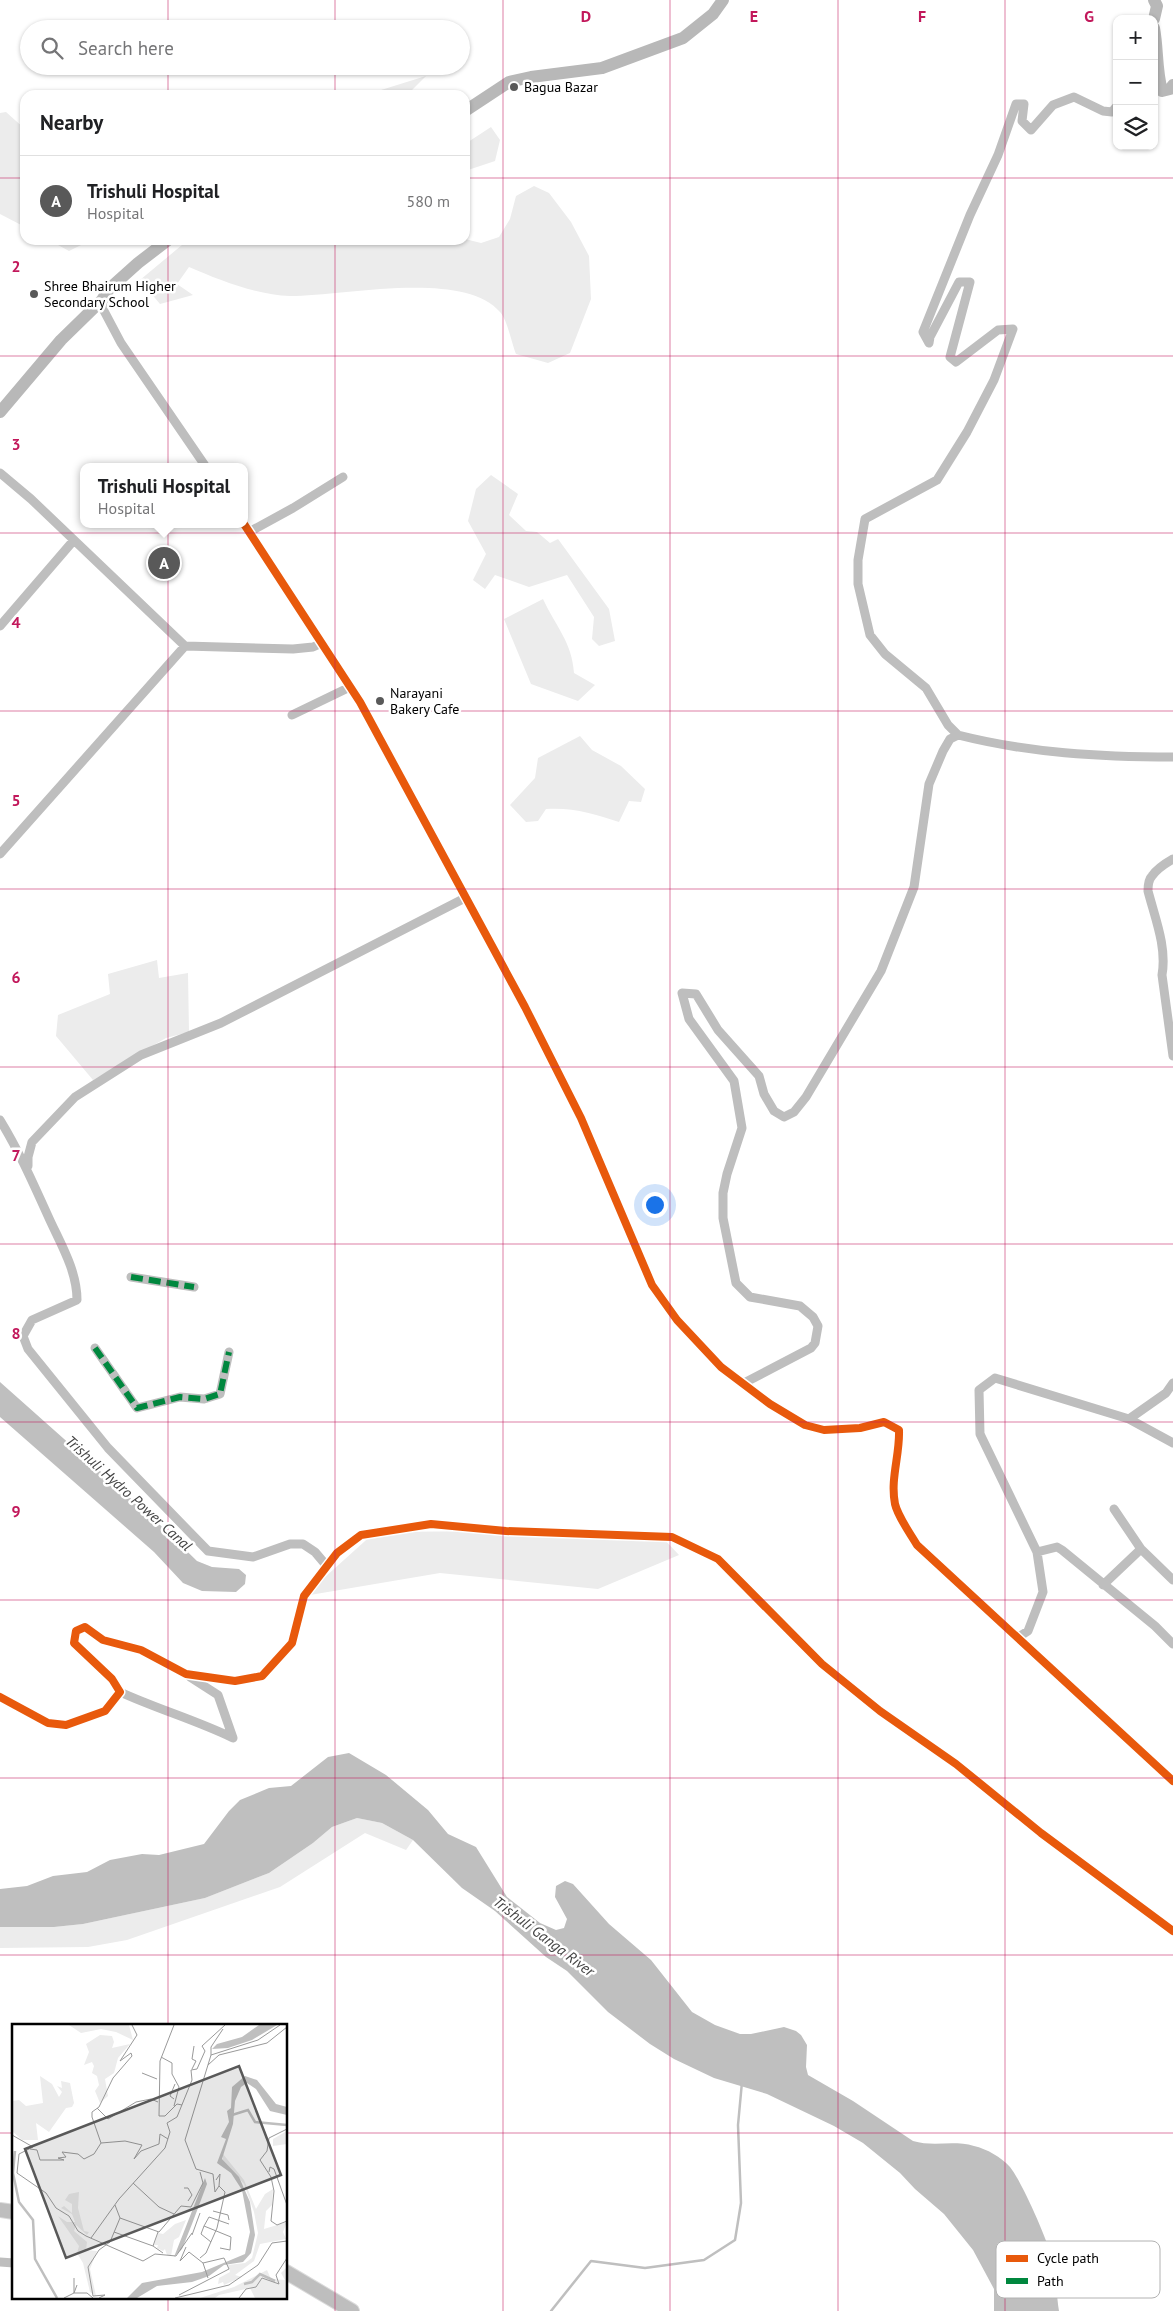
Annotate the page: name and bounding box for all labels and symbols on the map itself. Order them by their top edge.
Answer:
text: D [581,6,591,26]
text: E [750,6,758,26]
text: F [918,6,926,26]
text: G [1084,6,1094,26]
place label: Bagua Bazar [524,78,598,96]
marker: Bagua Bazar [508,81,520,93]
text: 2 [11,256,21,276]
place label: Shree Bhairum Higher Secondary School [44,277,176,311]
marker: Shree Bhairum Higher Secondary School [28,288,40,300]
text: 3 [11,434,21,454]
pin: A [148,544,180,582]
text: 4 [11,612,21,632]
place label: Narayani Bakery Cafe [390,684,459,718]
marker: Narayani Bakery Cafe [374,695,386,707]
text: 5 [11,790,21,810]
text: 6 [11,967,21,987]
text: 7 [11,1145,21,1165]
your location [642,1192,668,1218]
text: 8 [11,1323,21,1343]
water label: Trishuli Hydro Power Canal [62,1431,196,1555]
text: 9 [11,1501,21,1521]
water label: Trishuli Ganga River [490,1892,599,1981]
inset map [12,2024,288,2298]
legend [996,2241,1160,2298]
text: Cycle path [1037,2249,1099,2267]
text: Path [1037,2272,1064,2290]

